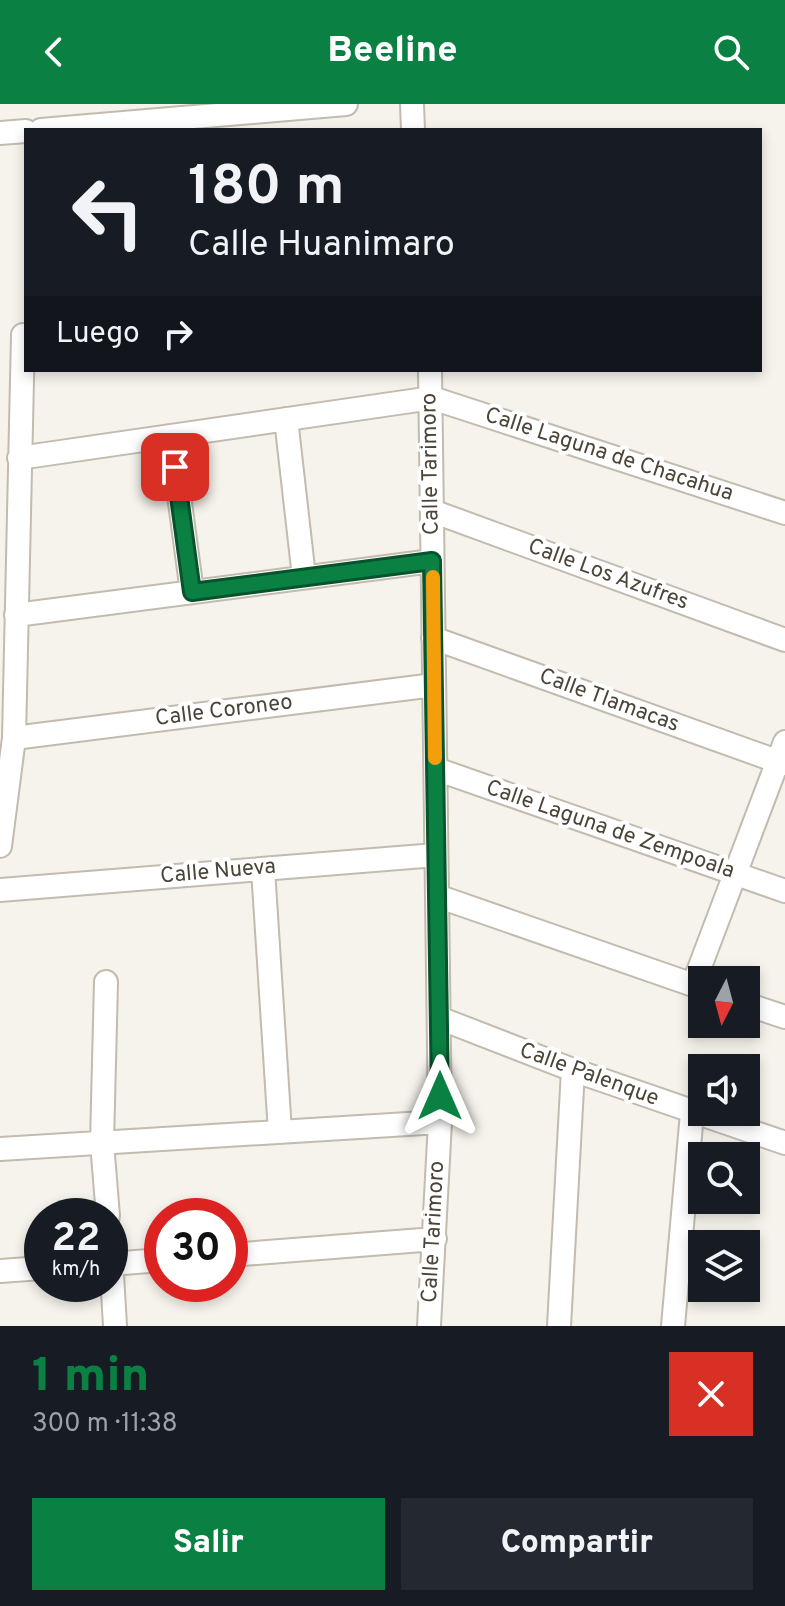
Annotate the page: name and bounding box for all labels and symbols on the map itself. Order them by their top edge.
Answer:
street label: Calle Tarimoro [416,393,446,535]
street label: Calle Laguna de Chacahua [481,402,737,508]
pin [141,433,209,501]
street label: Calle Los Azufres [524,533,692,617]
street label: Calle Tlamacas [535,663,683,739]
street label: Calle Coroneo [154,689,294,733]
street label: Calle Laguna de Zempoala [482,775,738,885]
street label: Calle Nueva [159,853,277,891]
north arrow [688,966,760,1038]
street label: Calle Palenque [516,1037,662,1113]
position arrow [398,1054,482,1138]
street label: Calle Tarimoro [417,1160,451,1304]
speed limit sign: 30 [144,1198,248,1302]

